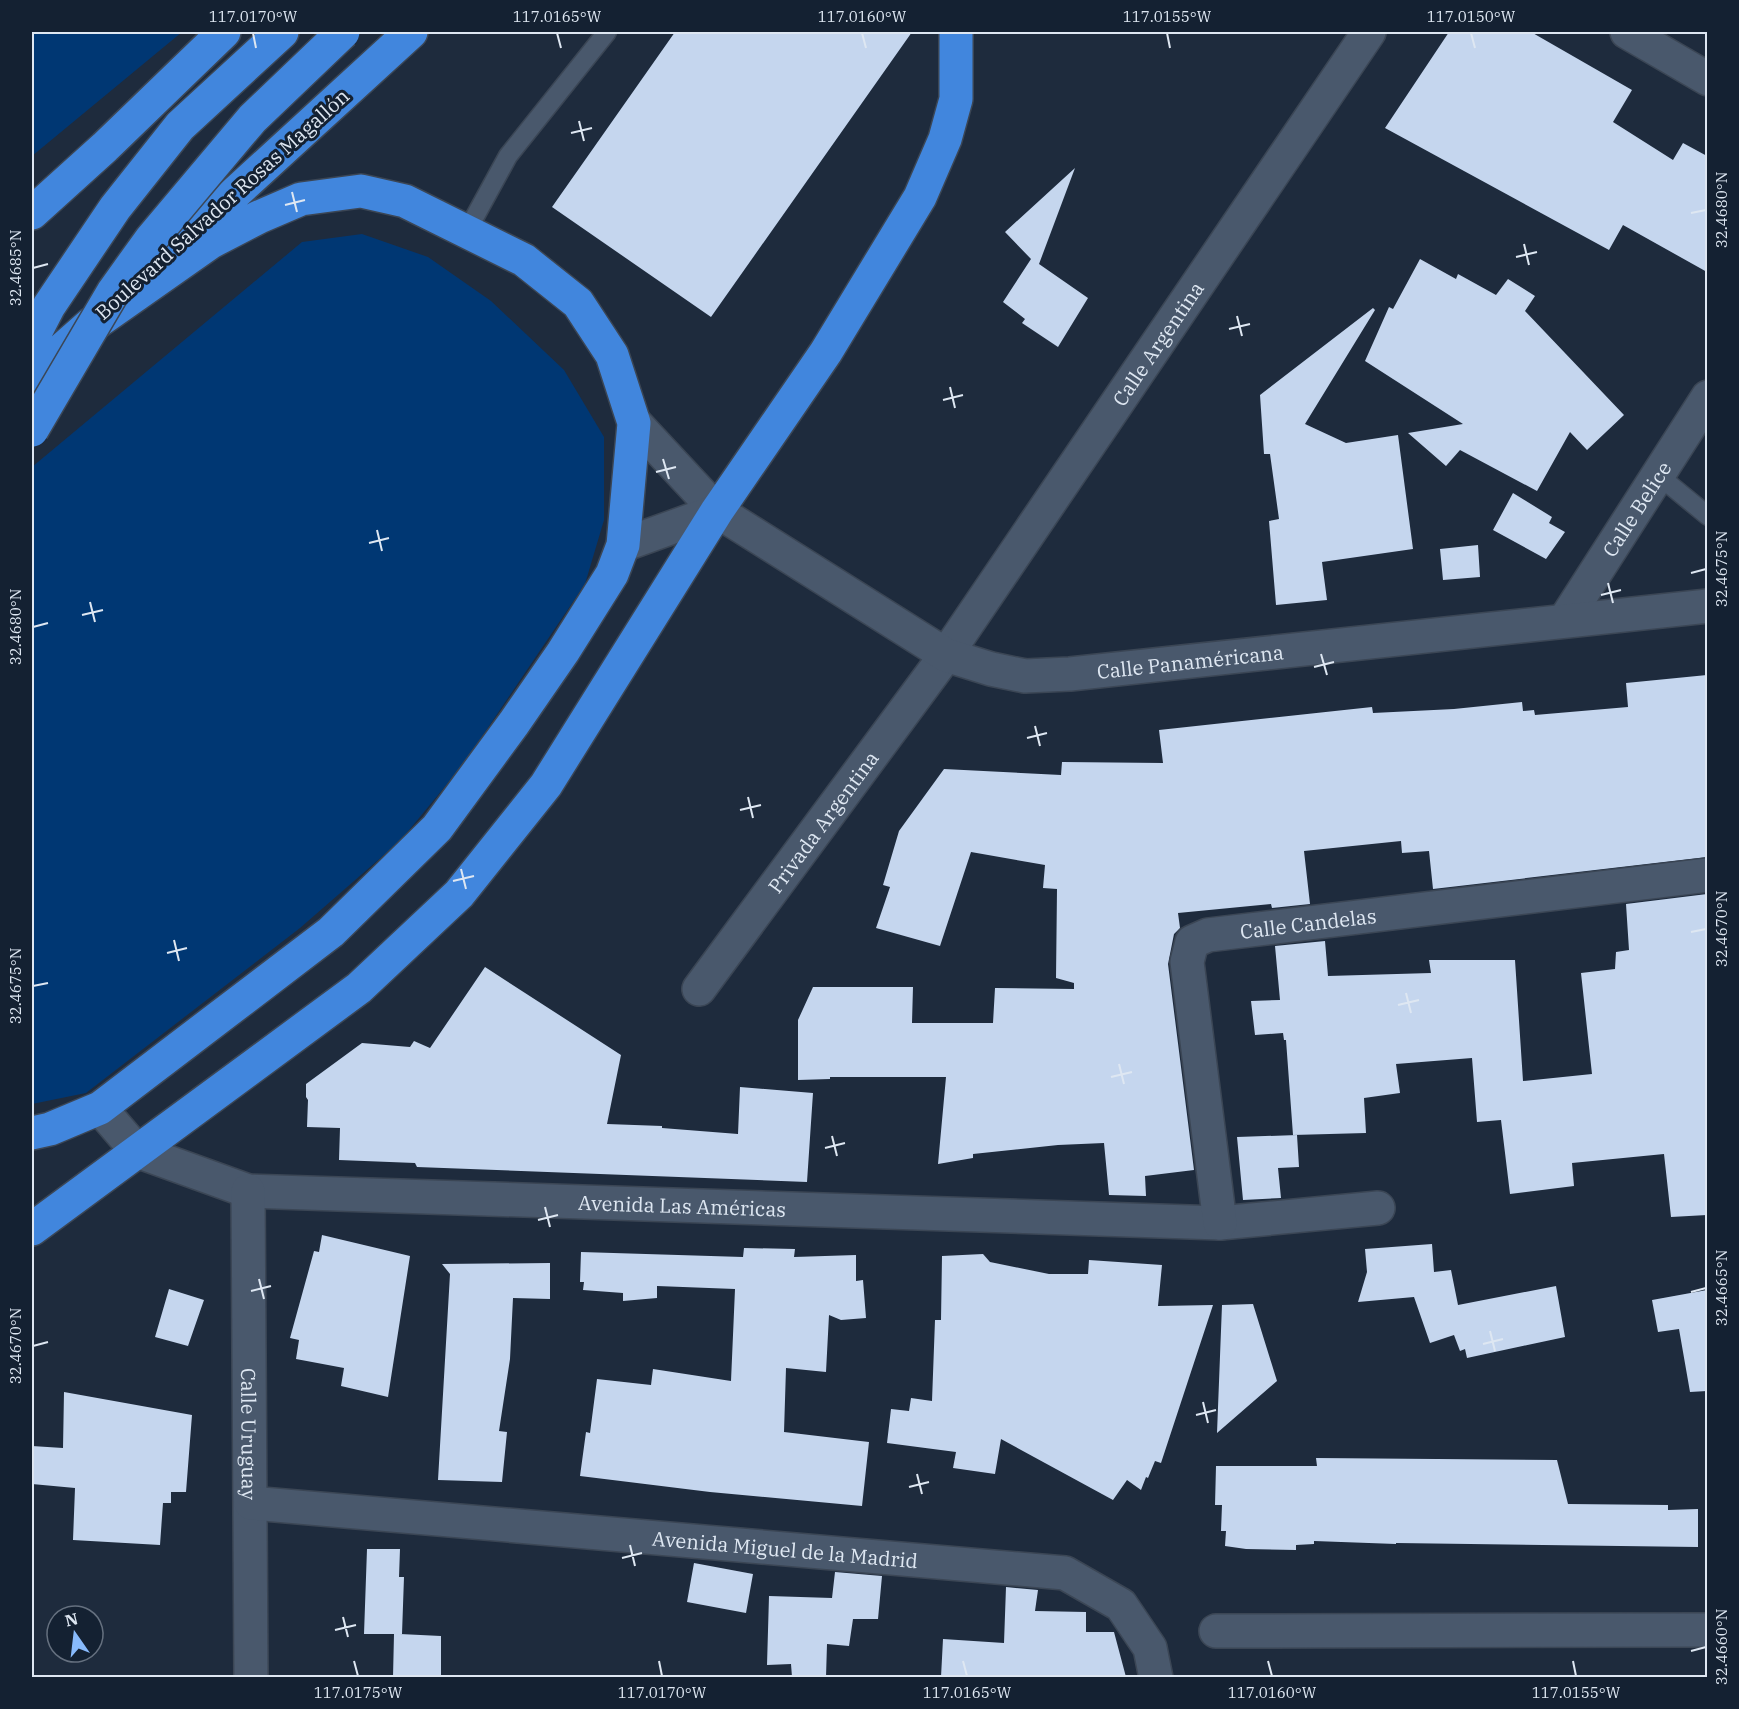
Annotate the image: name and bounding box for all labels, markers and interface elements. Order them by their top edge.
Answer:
text: 117.0170°W [209,7,298,26]
text: 117.0165°W [513,7,602,26]
text: 117.0160°W [818,7,907,26]
text: 117.0155°W [1123,7,1212,26]
text: 117.0150°W [1427,7,1516,26]
street label: Boulevard Salvador Rosas Magallón [89,82,355,326]
text: 32.4680°N [1712,172,1731,248]
text: 32.4685°N [6,230,25,306]
street label: Calle Argentina [1106,276,1209,411]
street label: Calle Belice [1596,456,1677,562]
text: 32.4675°N [1712,531,1731,607]
text: 32.4680°N [6,589,25,665]
street label: Calle Panaméricana [1095,638,1285,685]
street label: Privada Argentina [761,745,884,898]
text: 32.4670°N [1712,891,1731,967]
street label: Calle Candelas [1238,901,1378,945]
text: 32.4675°N [6,948,25,1024]
street label: Avenida Las Américas [578,1188,787,1222]
text: 32.4665°N [1712,1250,1731,1326]
text: 32.4670°N [6,1308,25,1384]
street label: Calle Uruguay [236,1368,263,1500]
street label: Avenida Miguel de la Madrid [651,1524,919,1574]
north arrow [45,1604,105,1664]
text: N [63,1608,80,1631]
text: 32.4660°N [1712,1609,1731,1685]
text: 117.0175°W [314,1683,403,1702]
text: 117.0170°W [618,1683,707,1702]
text: 117.0165°W [923,1683,1012,1702]
text: 117.0160°W [1228,1683,1317,1702]
text: 117.0155°W [1532,1683,1621,1702]

